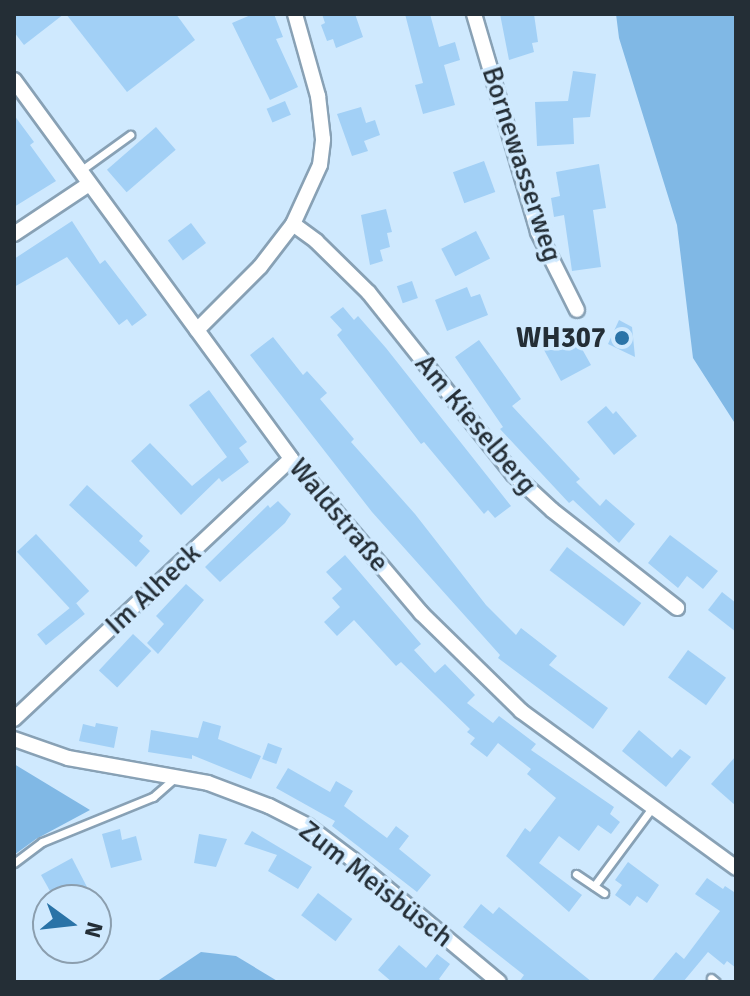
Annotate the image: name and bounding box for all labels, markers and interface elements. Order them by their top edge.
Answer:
street label: Bornewasserweg [475,62,569,266]
place label: WH307 [516,321,606,355]
marker: WH307 [613,329,631,347]
street label: Am Kieselberg [408,347,544,501]
street label: Waldstraße [282,451,396,579]
street label: Im Alheck [98,536,208,642]
street label: Zum Meisbüsch [292,813,460,955]
north arrow [32,884,112,964]
text: N [79,919,109,941]

